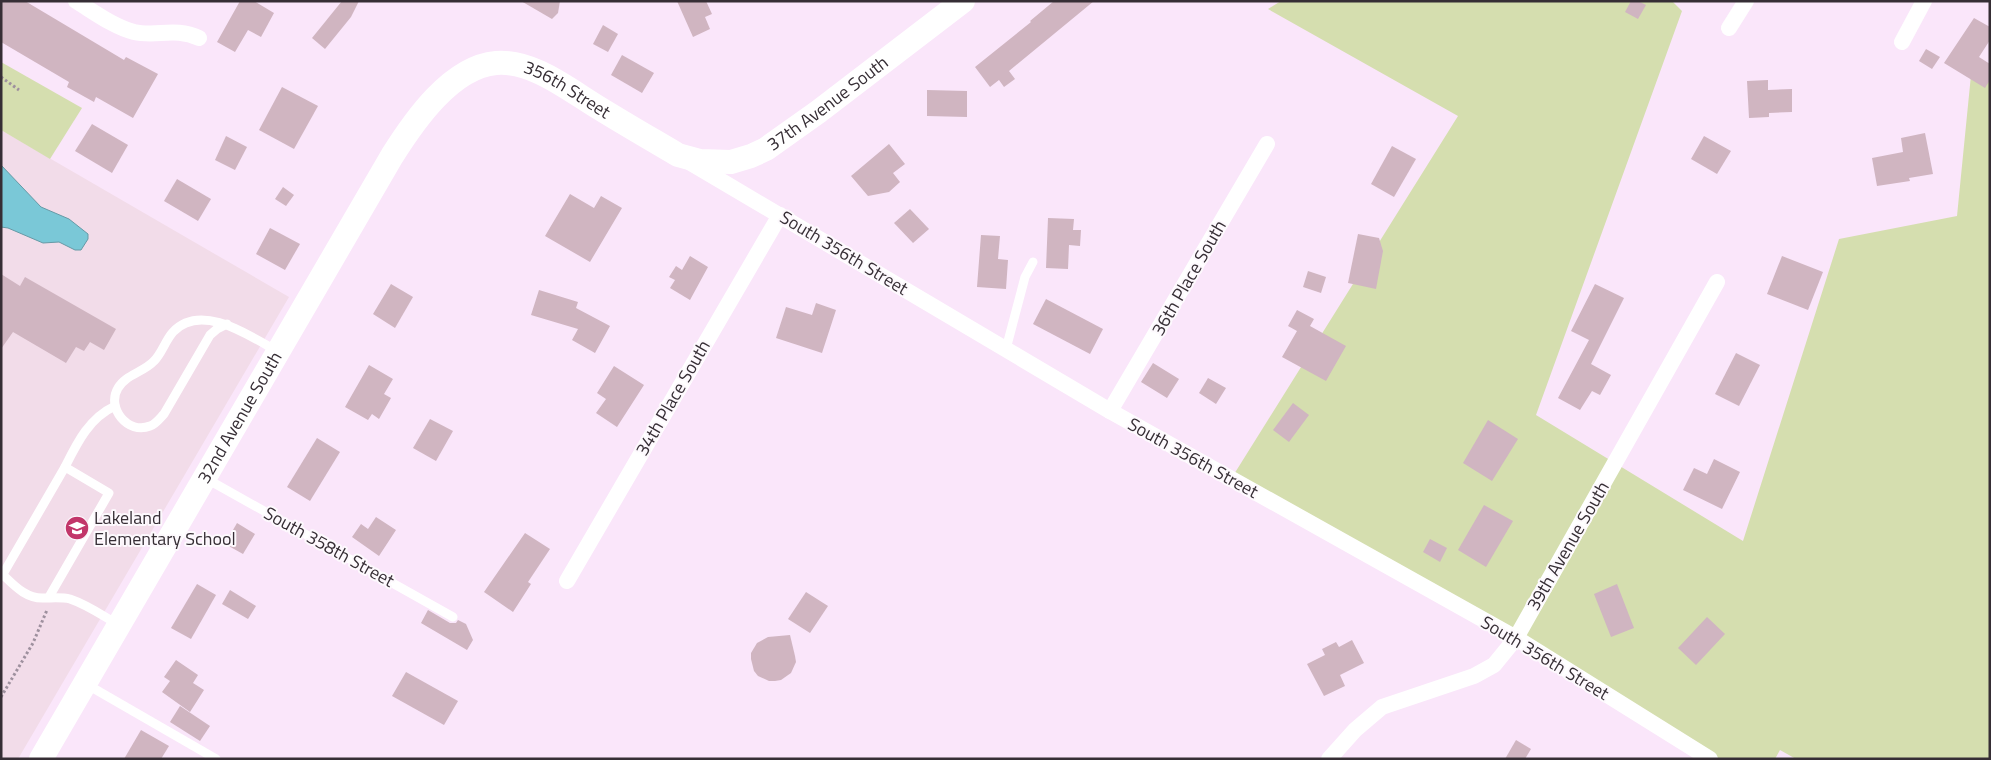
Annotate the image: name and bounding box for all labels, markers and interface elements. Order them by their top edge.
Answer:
street label: 37th Avenue South [761,49,894,157]
street label: 356th Street [520,53,616,125]
street label: South 356th Street [775,204,914,302]
street label: 36th Place South [1144,215,1233,341]
street label: 34th Place South [628,335,717,461]
street label: 32nd Avenue South [190,346,288,488]
street label: South 356th Street [1123,411,1264,505]
street label: 39th Avenue South [1520,476,1616,615]
street label: South 358th Street [259,500,400,594]
place label: Lakeland Elementary School [94,504,236,552]
school or university icon: Lakeland Elementary School [64,515,90,541]
street label: South 356th Street [1476,609,1615,707]

